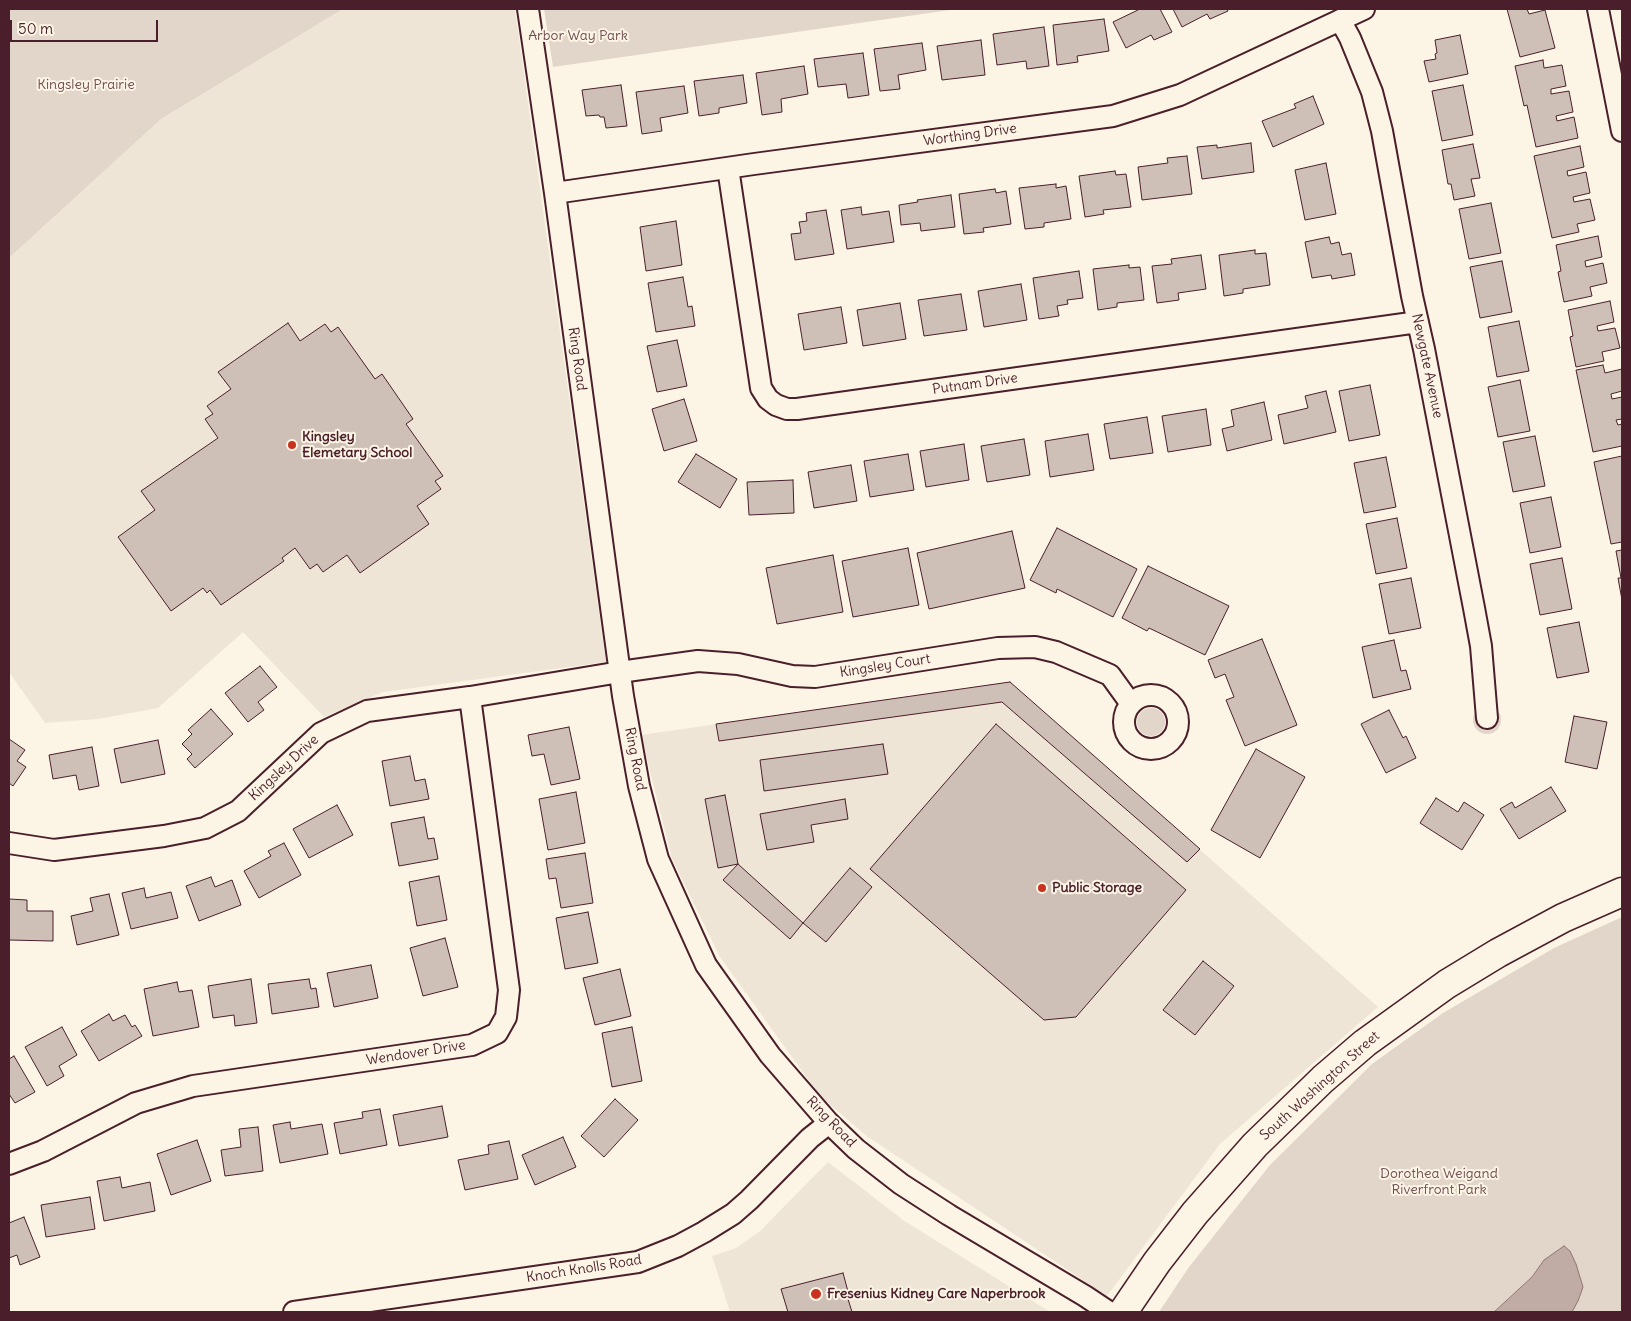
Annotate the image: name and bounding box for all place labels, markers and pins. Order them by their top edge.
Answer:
place label: Kingsley Elemetary School [302,429,412,462]
marker: Kingsley Elemetary School [286,439,298,451]
place label: Public Storage [1052,880,1142,896]
marker: Public Storage [1036,882,1048,894]
place label: Fresenius Kidney Care Naperbrook [827,1286,1045,1302]
marker: Fresenius Kidney Care Naperbrook [809,1287,823,1301]

